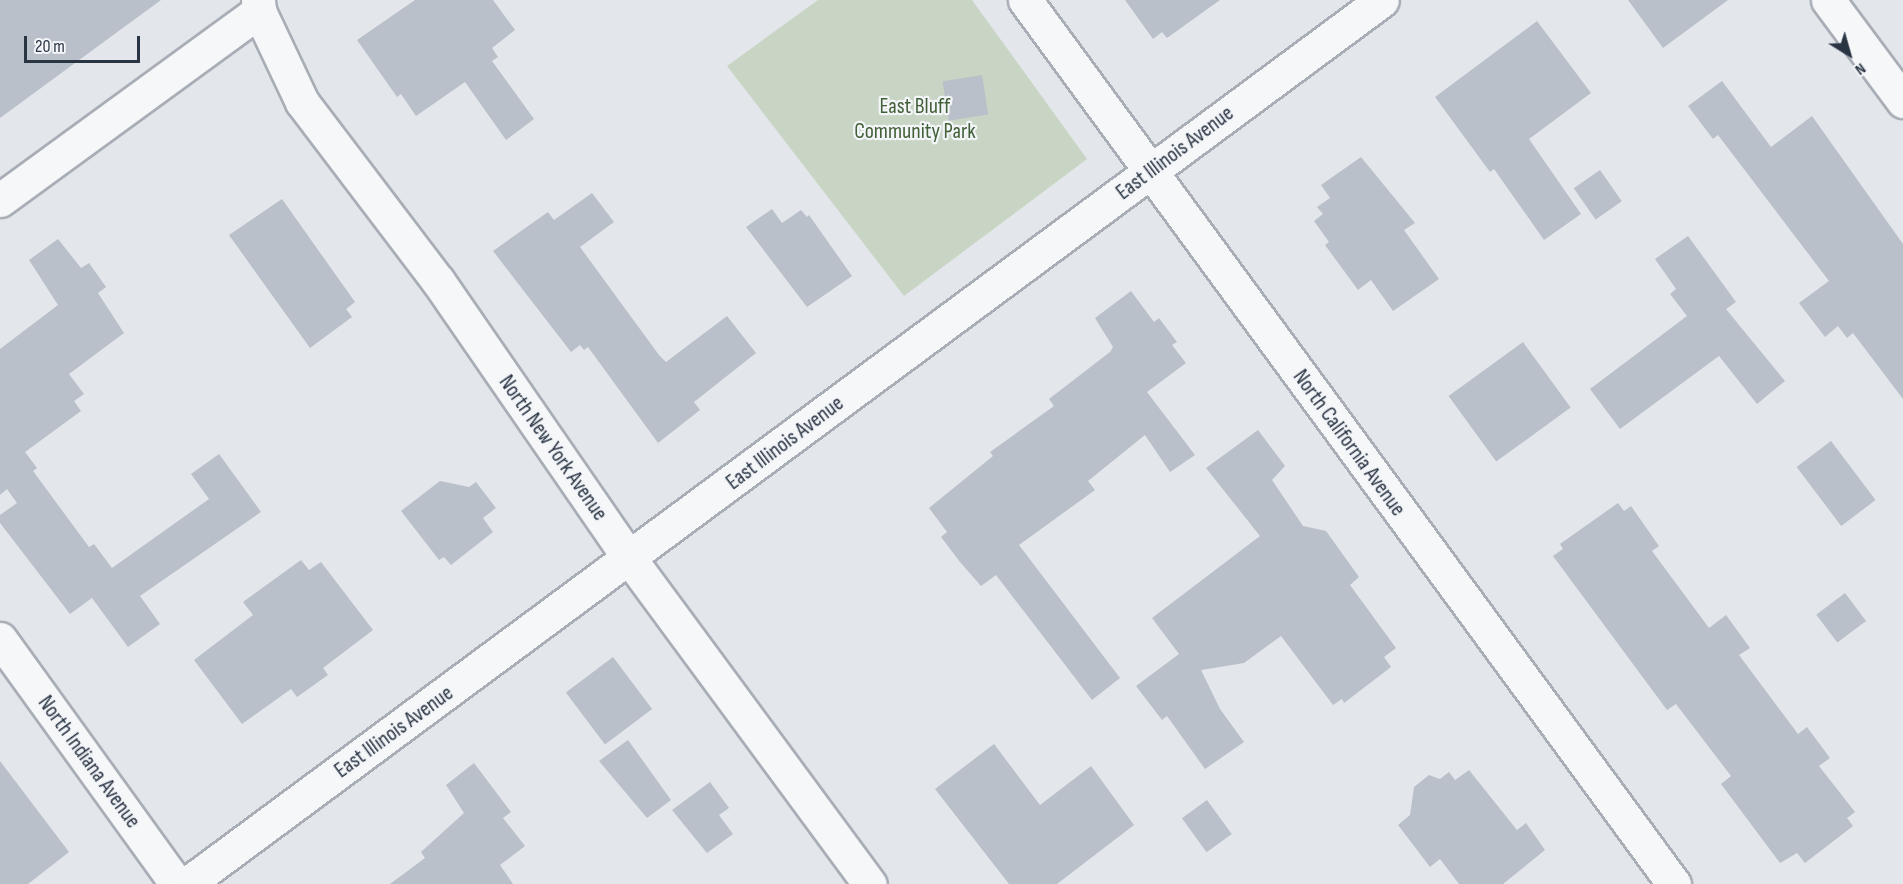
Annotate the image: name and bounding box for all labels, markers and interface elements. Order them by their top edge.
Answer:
scale bar [27,24,142,62]
north arrow [1819,24,1879,84]
text: 20 m [35,36,65,57]
text: N [1851,59,1869,79]
park label: East Bluff Community Park [854,93,976,144]
street label: East Illinois Avenue [1111,100,1239,206]
street label: North California Avenue [1287,365,1411,521]
street label: North New York Avenue [493,370,613,526]
street label: East Illinois Avenue [721,390,849,496]
street label: East Illinois Avenue [329,680,459,784]
street label: North Indiana Avenue [32,691,146,833]

